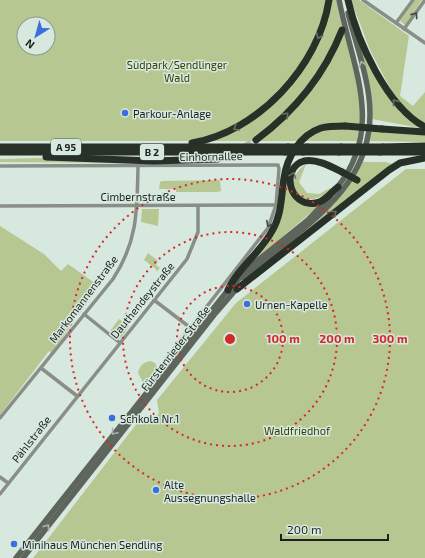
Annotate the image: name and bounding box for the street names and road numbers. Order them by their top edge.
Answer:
road number: A 95 [51,139,81,155]
road number: B 2 [140,144,164,160]
street label: Einhornallee [179,149,243,163]
street label: Cimbernstraße [100,190,176,203]
street label: Markomannenstraße [46,253,120,345]
street label: Dauthendeystraße [107,259,177,341]
street label: Fürstenrieder Straße [138,303,212,393]
street label: Pählstraße [9,413,53,465]

